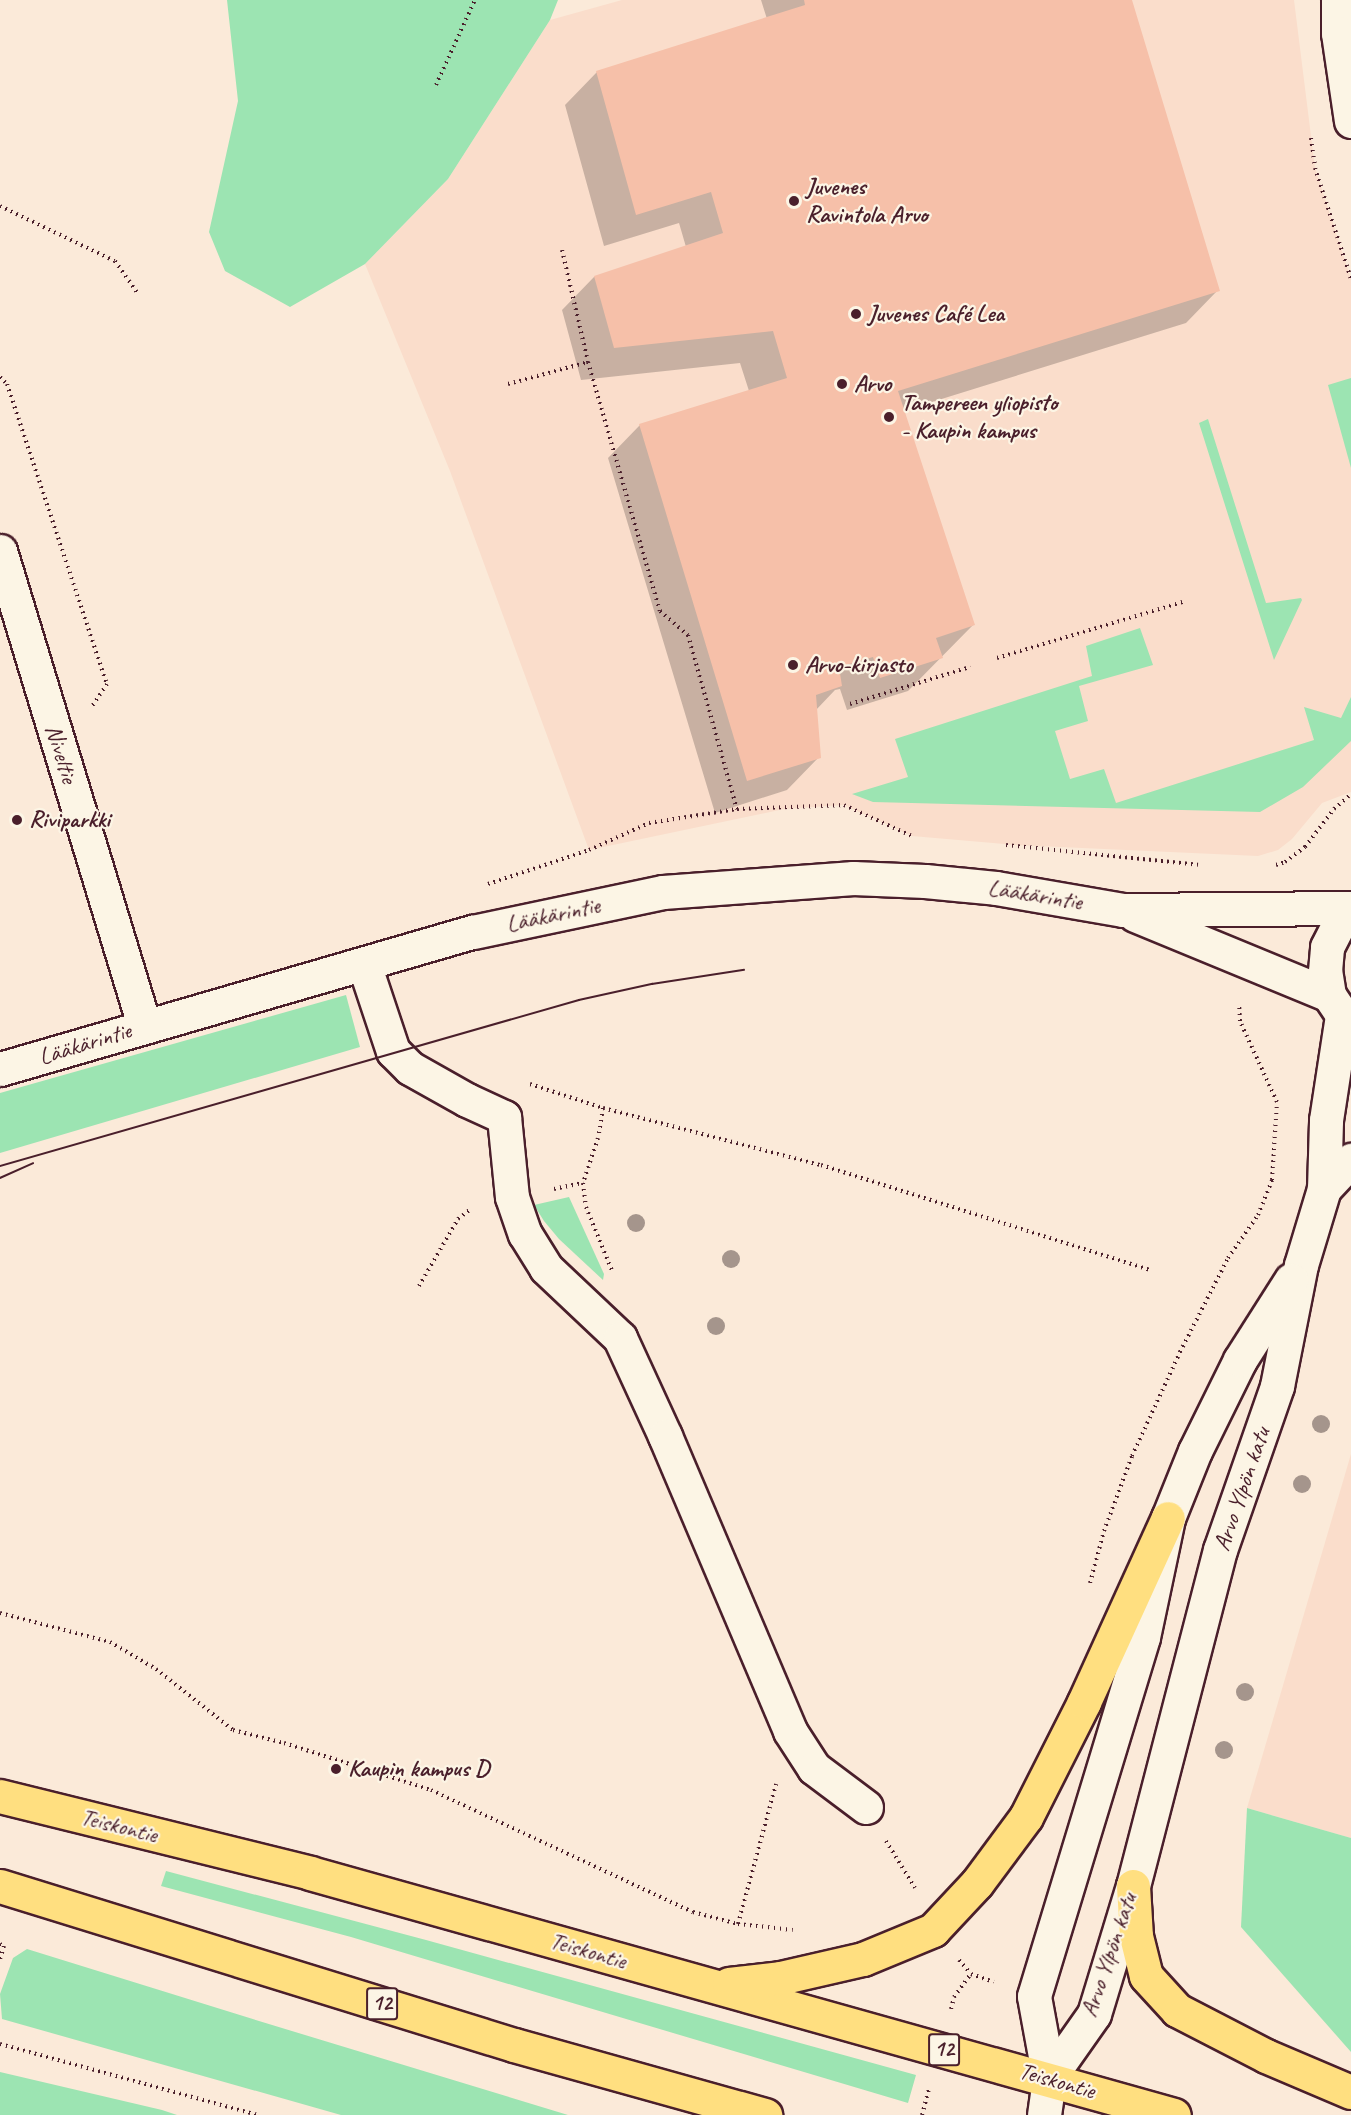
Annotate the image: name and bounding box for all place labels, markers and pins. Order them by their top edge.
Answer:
place label: Juvenes Ravintola Arvo [806,173,927,229]
marker: Juvenes Ravintola Arvo [787,194,801,208]
place label: Juvenes Café Lea [868,300,1004,328]
marker: Juvenes Café Lea [849,307,863,321]
place label: Arvo [854,370,891,398]
marker: Arvo [835,377,849,391]
place label: Tampereen yliopisto - Kaupin kampus [901,389,1057,445]
marker: Tampereen yliopisto - Kaupin kampus [882,410,896,424]
place label: Arvo-kirjasto [805,651,913,679]
marker: Arvo-kirjasto [786,658,800,672]
place label: Riviparkki [29,806,110,834]
marker: Riviparkki [10,813,24,827]
place label: Kaupin kampus D [348,1755,490,1783]
marker: Kaupin kampus D [329,1762,343,1776]

